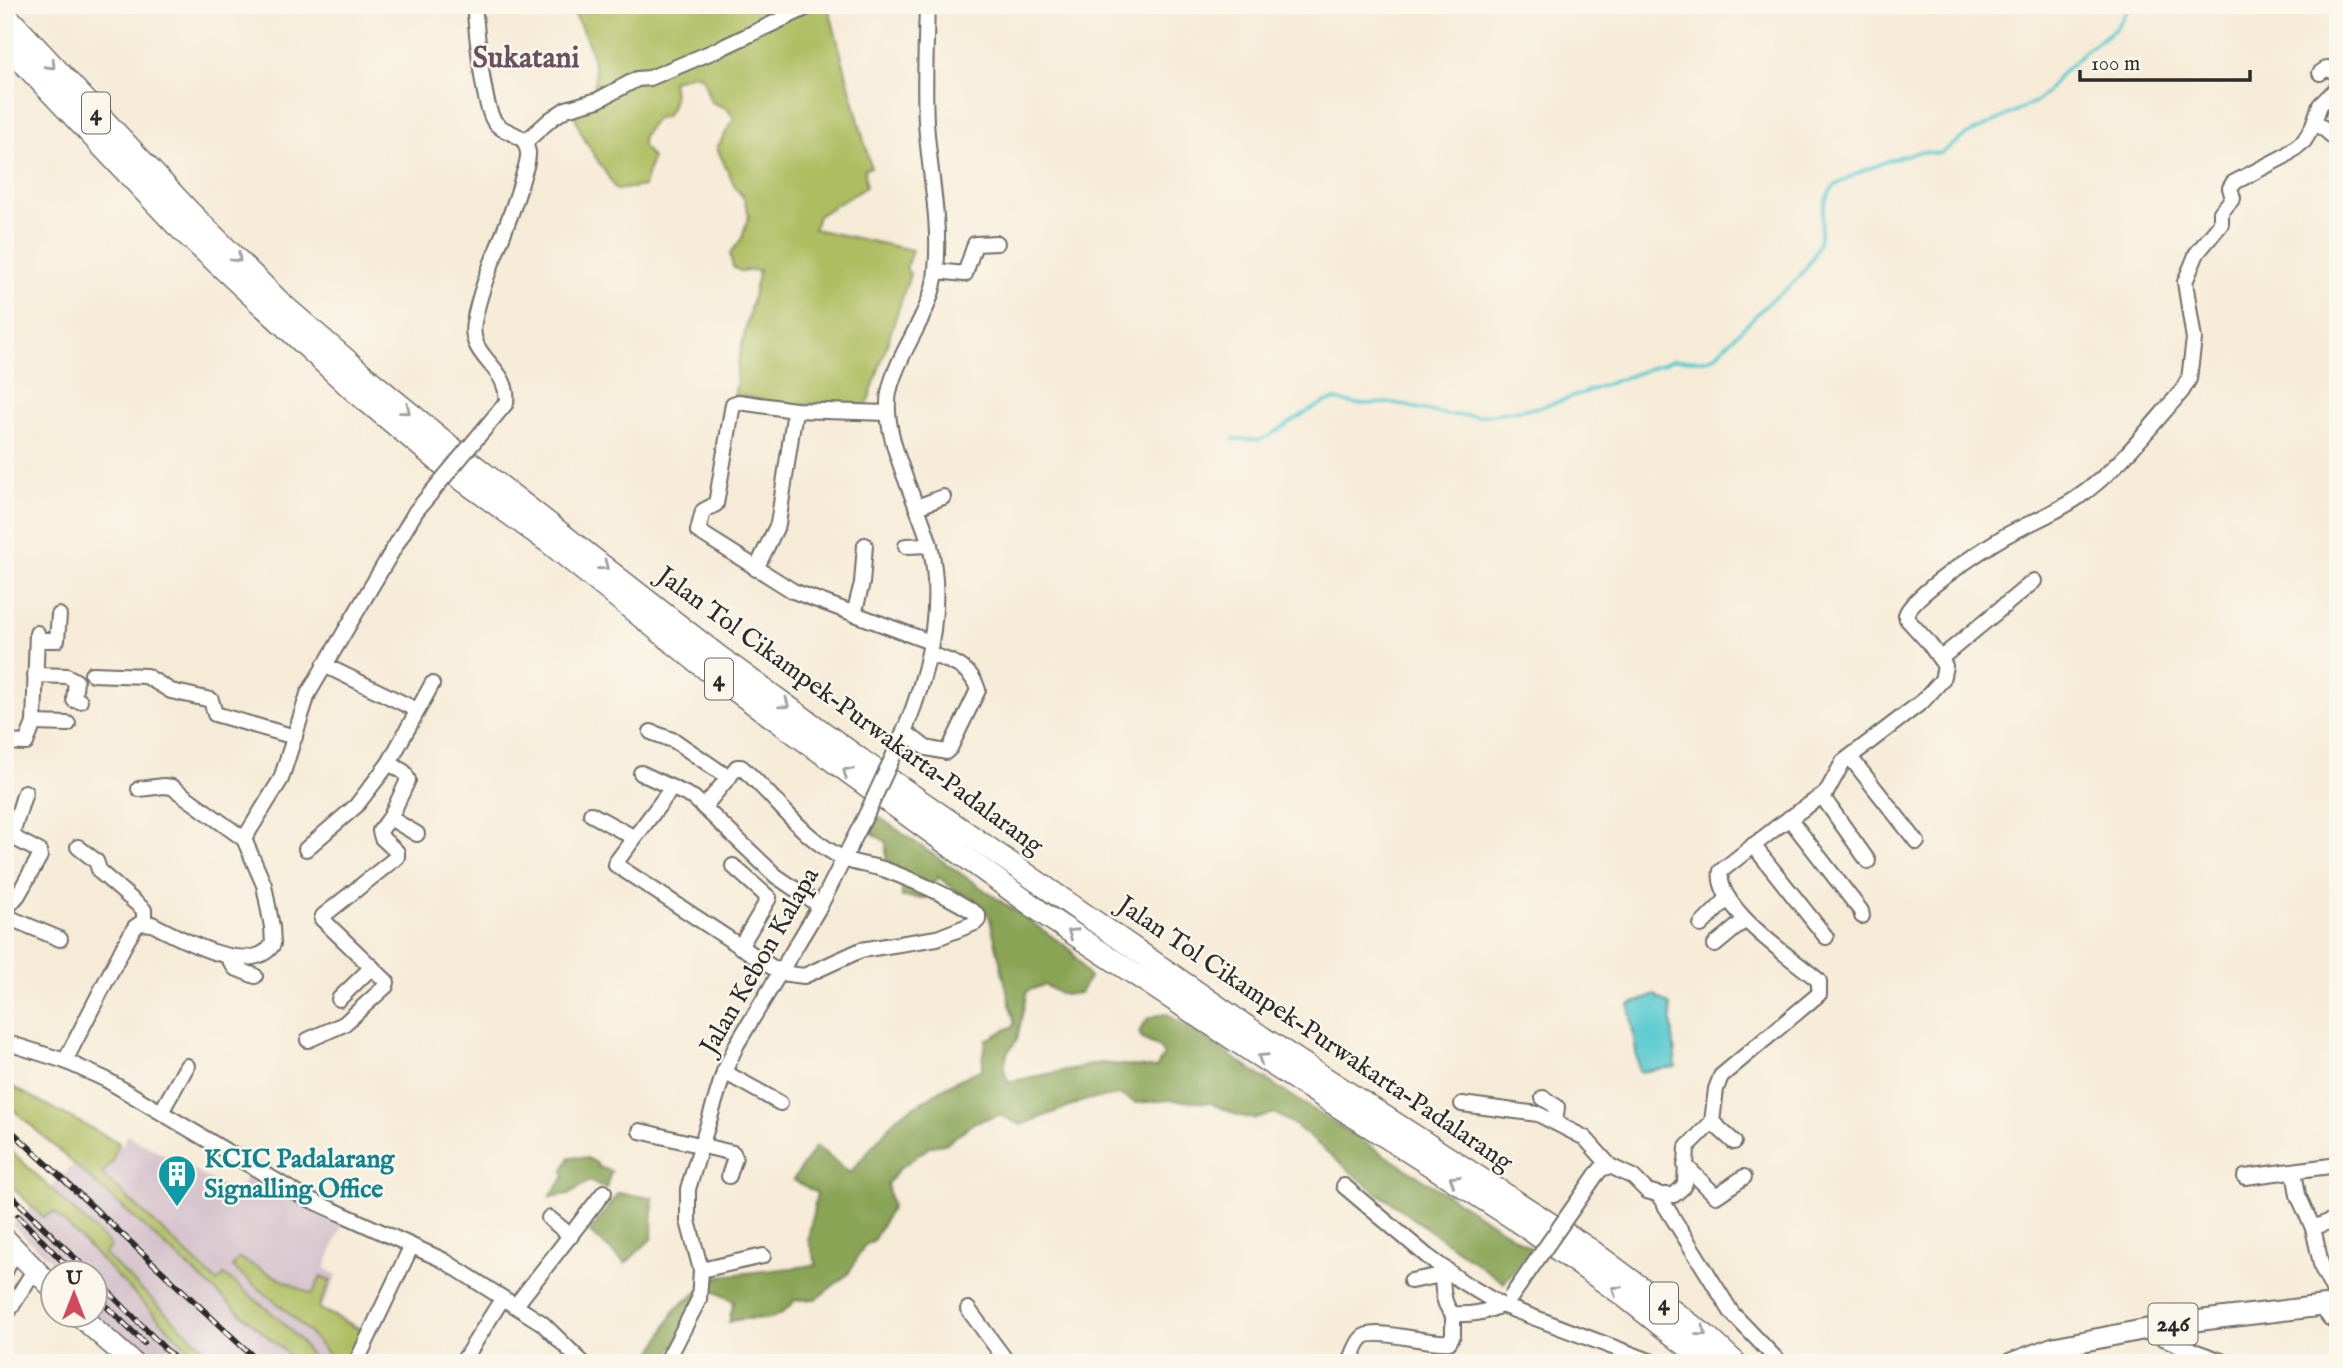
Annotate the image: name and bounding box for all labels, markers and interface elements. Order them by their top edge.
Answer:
scale bar [2080,38,2250,82]
district label: Sukatani [472,40,580,78]
text: 100 m [2091,51,2140,78]
one-way arrow [42,57,55,70]
road number: 4 [82,92,110,134]
one-way arrow [228,250,241,263]
one-way arrow [398,402,411,414]
one-way arrow [596,558,608,571]
street label: Jalan Tol Cikampek–Purwakarta–Padalarang [648,558,1050,863]
road number: 4 [705,658,733,700]
one-way arrow [777,695,790,708]
one-way arrow [842,767,855,780]
street label: Jalan Kebon Kalapa [691,861,827,1063]
street label: Jalan Tol Cikampek–Purwakarta–Padalarang [1109,887,1520,1180]
one-way arrow [1066,928,1079,941]
one-way arrow [1256,1053,1269,1066]
place label: KCIC Padalarang Signalling Office [204,1143,395,1206]
building icon: KCIC Padalarang Signalling Office [156,1153,198,1208]
one-way arrow [1448,1176,1461,1189]
north arrow [38,1260,108,1330]
text: U [65,1267,83,1291]
road number: 4 [1650,1282,1678,1324]
one-way arrow [1611,1286,1624,1298]
road number: 246 [2148,1304,2198,1344]
one-way arrow [1694,1324,1706,1337]

